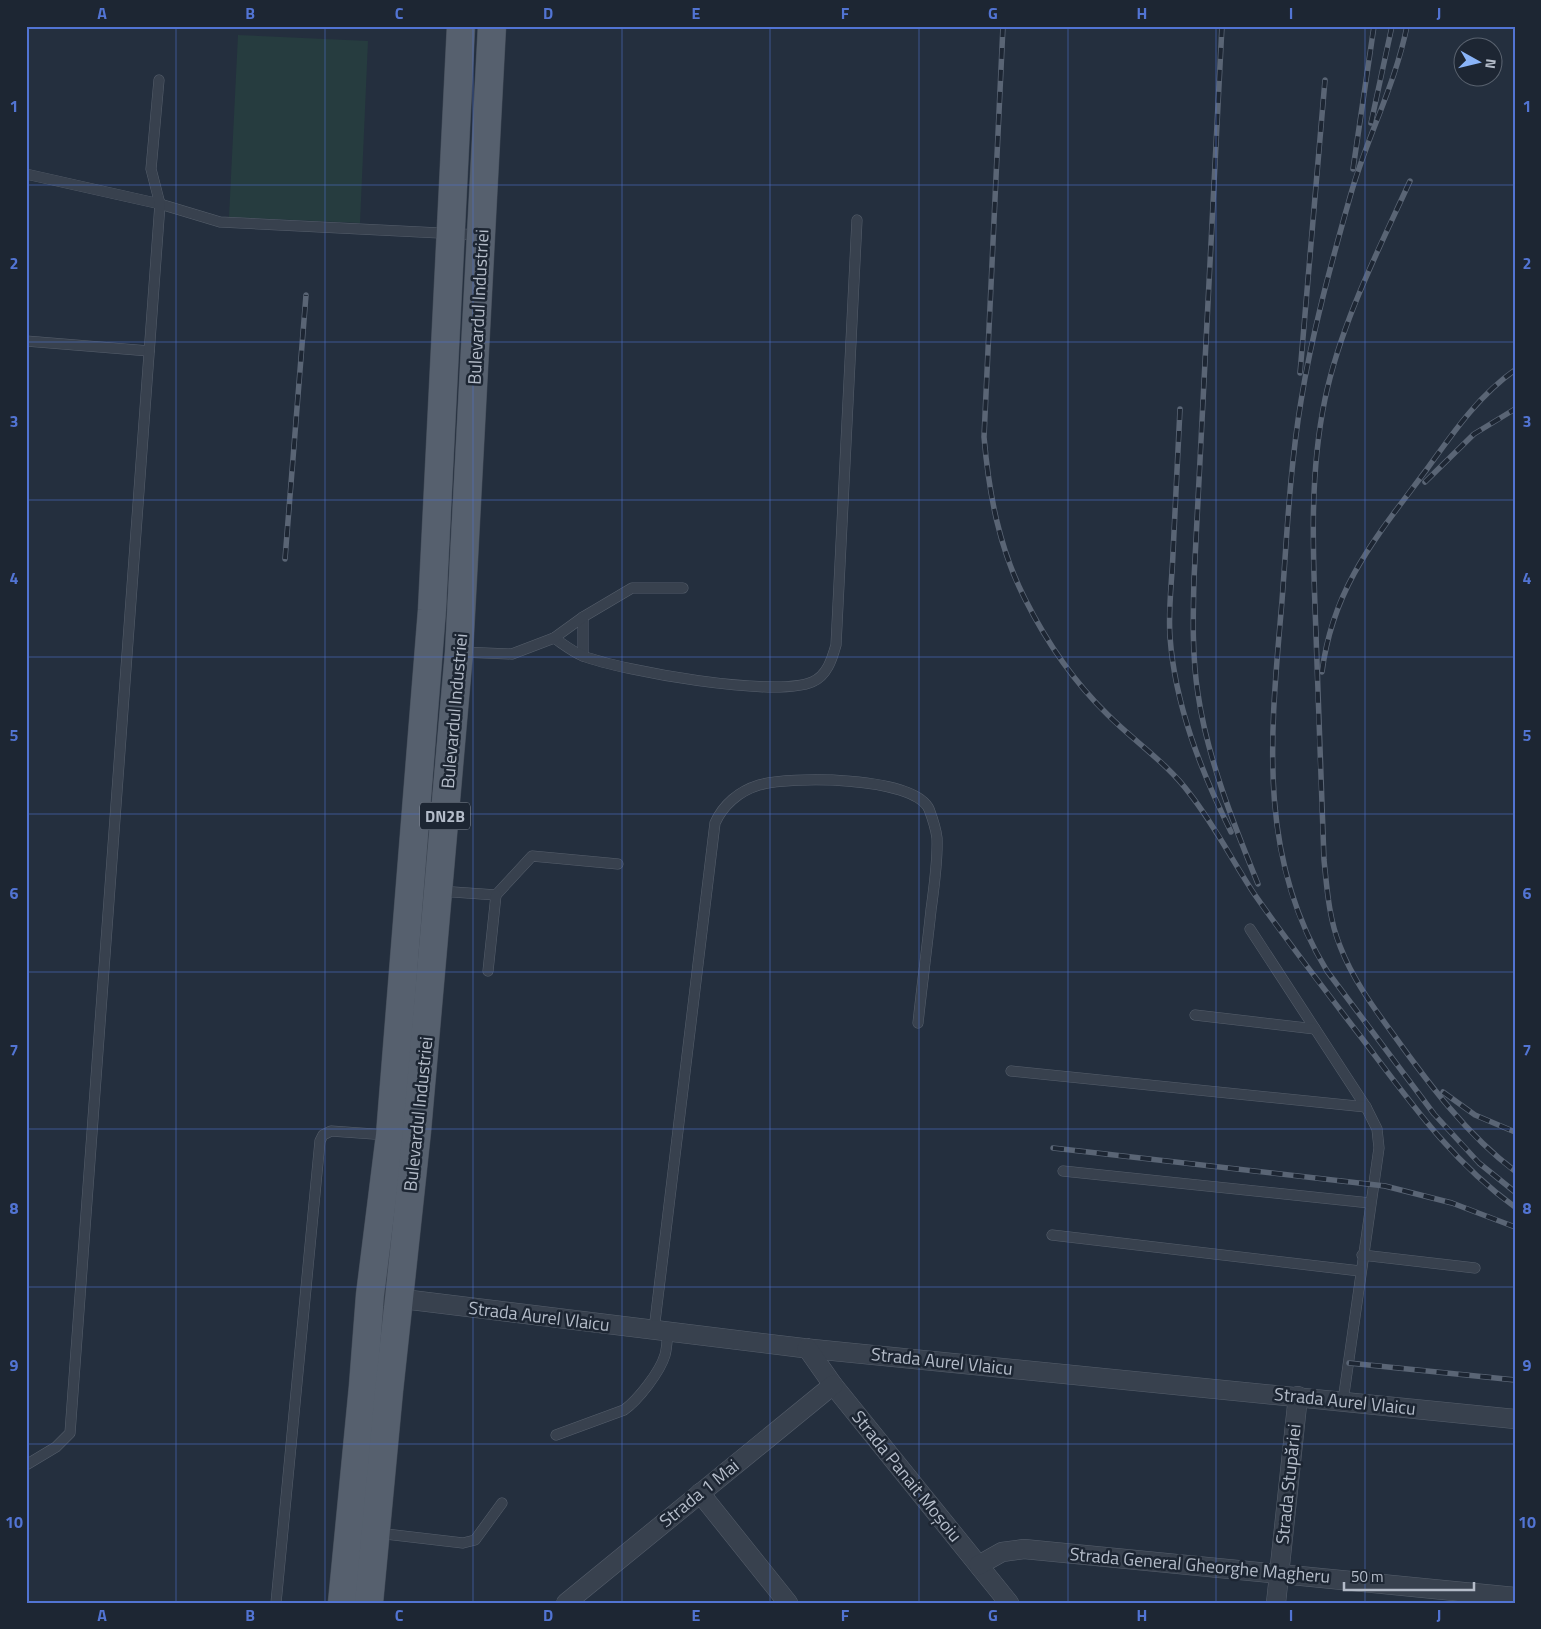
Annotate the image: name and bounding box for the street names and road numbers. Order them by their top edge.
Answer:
street label: Bulevardul Industriei [460,229,496,385]
street label: Bulevardul Industriei [434,632,474,790]
road number: DN2B [420,802,470,829]
street label: Bulevardul Industriei [396,1035,440,1193]
street label: Strada Aurel Vlaicu [467,1294,611,1338]
street label: Strada Aurel Vlaicu [870,1340,1014,1382]
street label: Strada Aurel Vlaicu [1273,1380,1417,1422]
street label: Strada Panait Moșoiu [846,1405,968,1547]
street label: Strada Stupăriei [1268,1422,1308,1546]
street label: Strada 1 Mai [653,1452,745,1534]
street label: Strada General Gheorghe Magheru [1069,1540,1331,1590]

